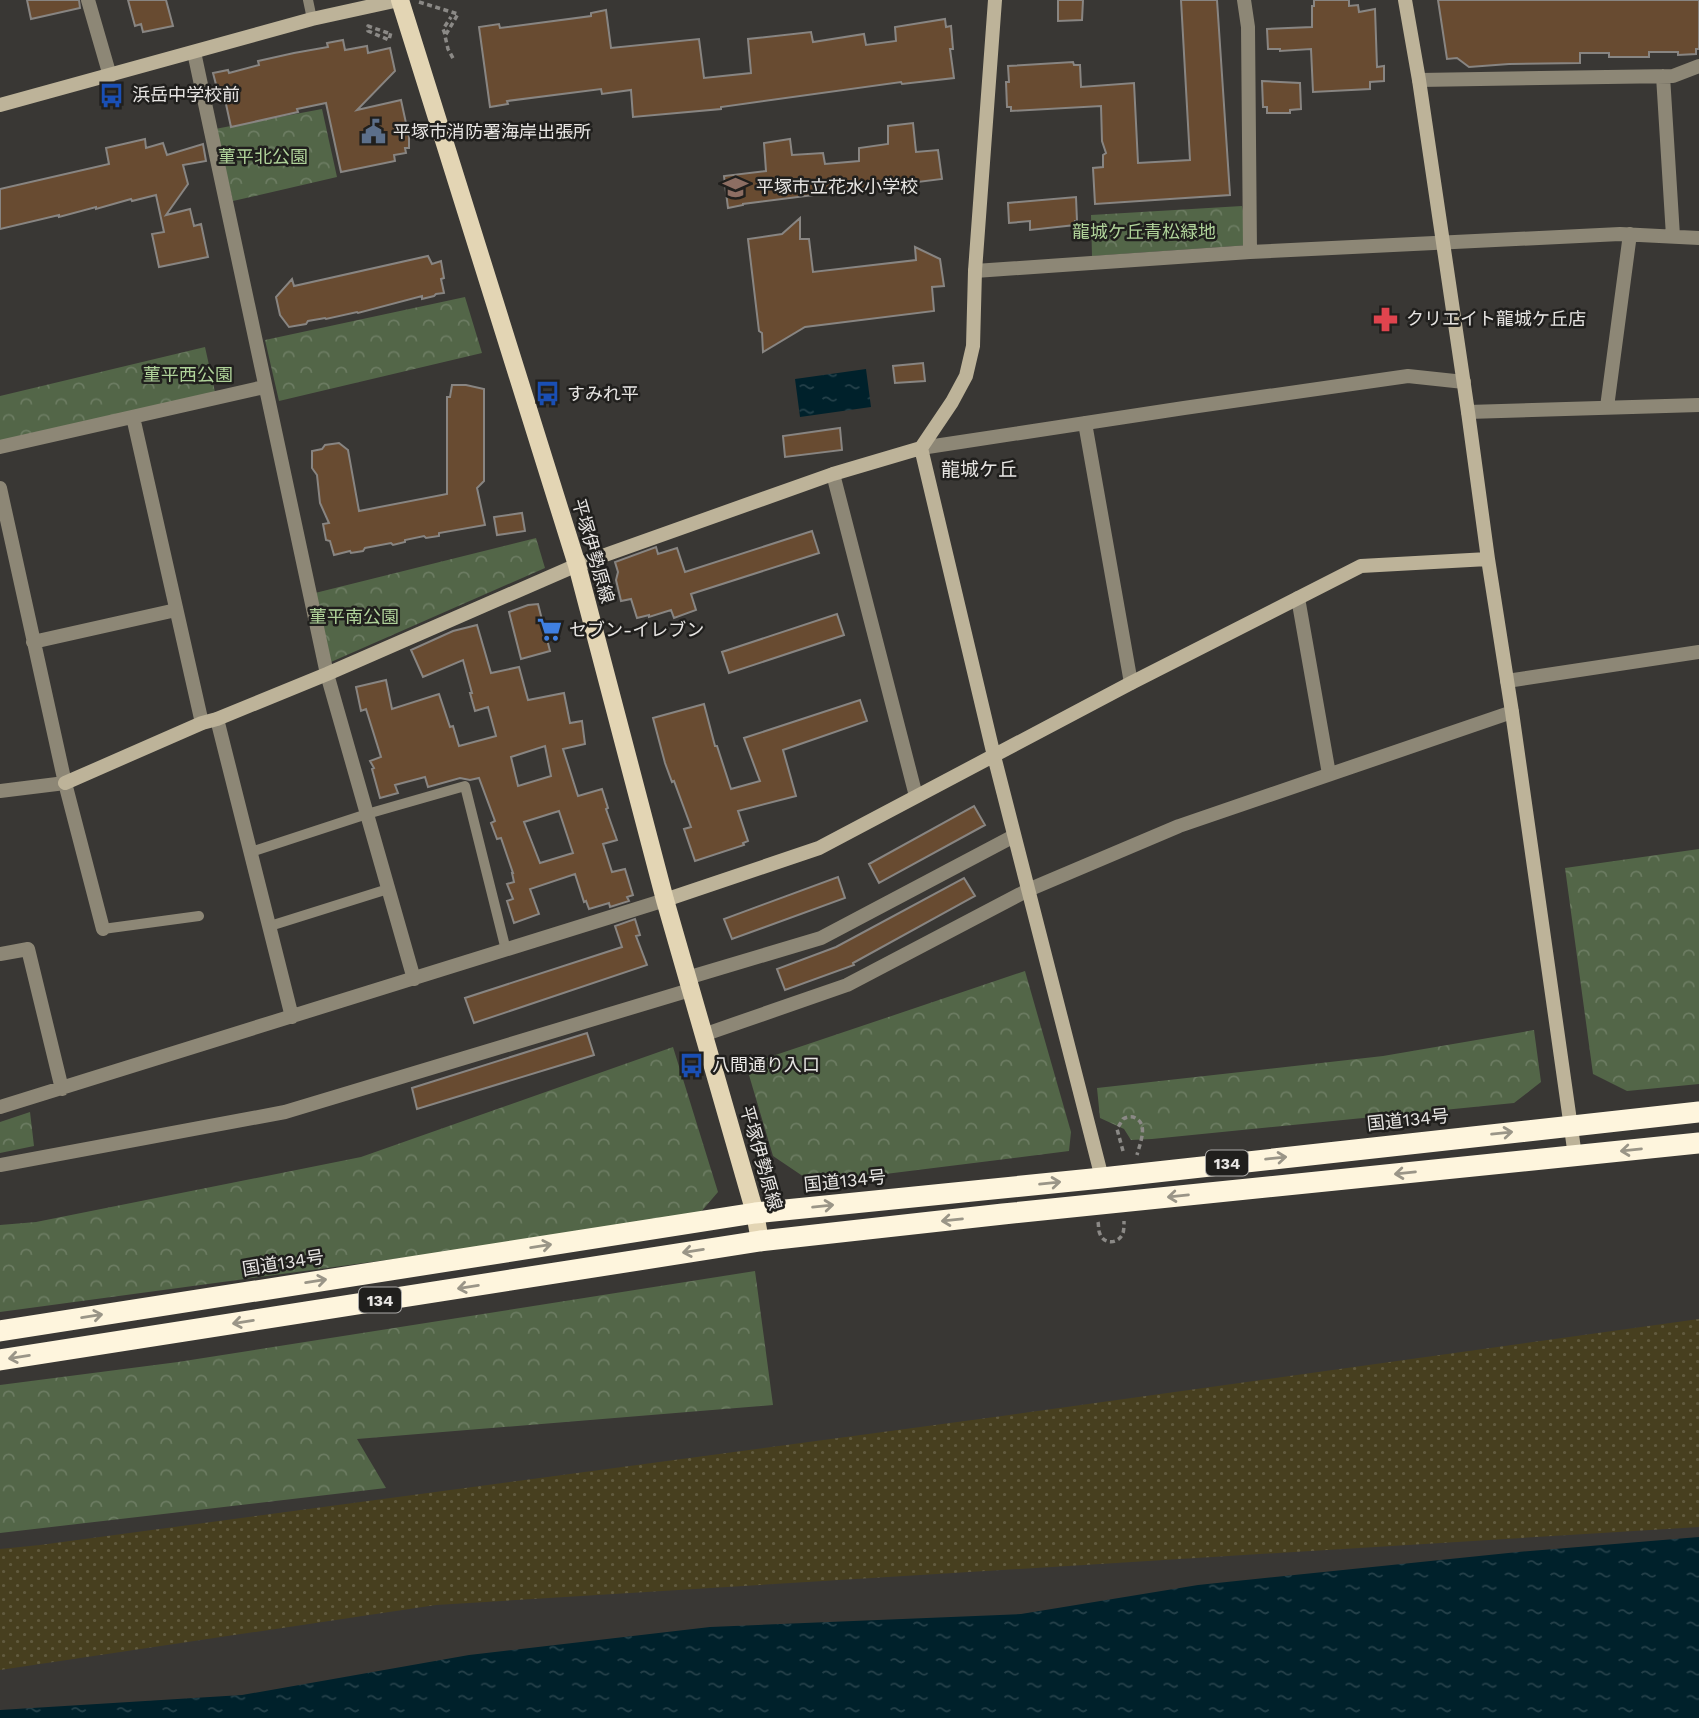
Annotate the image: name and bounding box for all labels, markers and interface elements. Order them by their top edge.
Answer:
bus stop icon: 浜岳中学校前 [98,81,126,109]
place label: 浜岳中学校前 [132,84,240,105]
public building icon: 平塚市消防署海岸出張所 [359,118,387,146]
place label: 平塚市消防署海岸出張所 [393,121,591,142]
park label: 菫平北公園 [218,146,308,167]
school or university icon: 平塚市立花水小学校 [722,173,750,201]
place label: 平塚市立花水小学校 [756,176,918,197]
park label: 龍城ケ丘青松緑地 [1072,221,1216,242]
pharmacy icon: クリエイト龍城ケ丘店 [1372,305,1400,333]
place label: クリエイト龍城ケ丘店 [1406,308,1586,329]
park label: 菫平西公園 [143,364,233,385]
bus stop icon: すみれ平 [533,380,561,408]
place label: すみれ平 [567,383,639,404]
district label: 龍城ケ丘 [941,458,1017,481]
street label: 平塚伊勢原線 [569,496,618,606]
park label: 菫平南公園 [309,606,399,627]
supermarket icon: セブン-イレブン [535,616,563,644]
place label: セブン-イレブン [569,619,704,640]
bus stop icon: 八間通り入口 [678,1051,706,1079]
place label: 八間通り入口 [712,1054,820,1075]
street label: 平塚伊勢原線 [737,1103,786,1213]
street label: 国道134号 [1366,1105,1450,1134]
one-way arrow [1490,1126,1513,1139]
one-way arrow [1620,1144,1643,1157]
road number: 134 [1206,1150,1248,1176]
one-way arrow [1264,1151,1287,1164]
street label: 国道134号 [803,1166,887,1195]
one-way arrow [1394,1167,1417,1180]
one-way arrow [1038,1176,1060,1189]
one-way arrow [1168,1190,1190,1203]
one-way arrow [811,1199,834,1212]
one-way arrow [941,1213,964,1226]
one-way arrow [529,1239,552,1252]
one-way arrow [682,1245,705,1258]
street label: 国道134号 [241,1246,325,1279]
one-way arrow [305,1274,327,1287]
one-way arrow [457,1280,480,1293]
road number: 134 [359,1288,401,1312]
one-way arrow [80,1309,103,1322]
one-way arrow [232,1316,255,1329]
one-way arrow [8,1351,30,1364]

